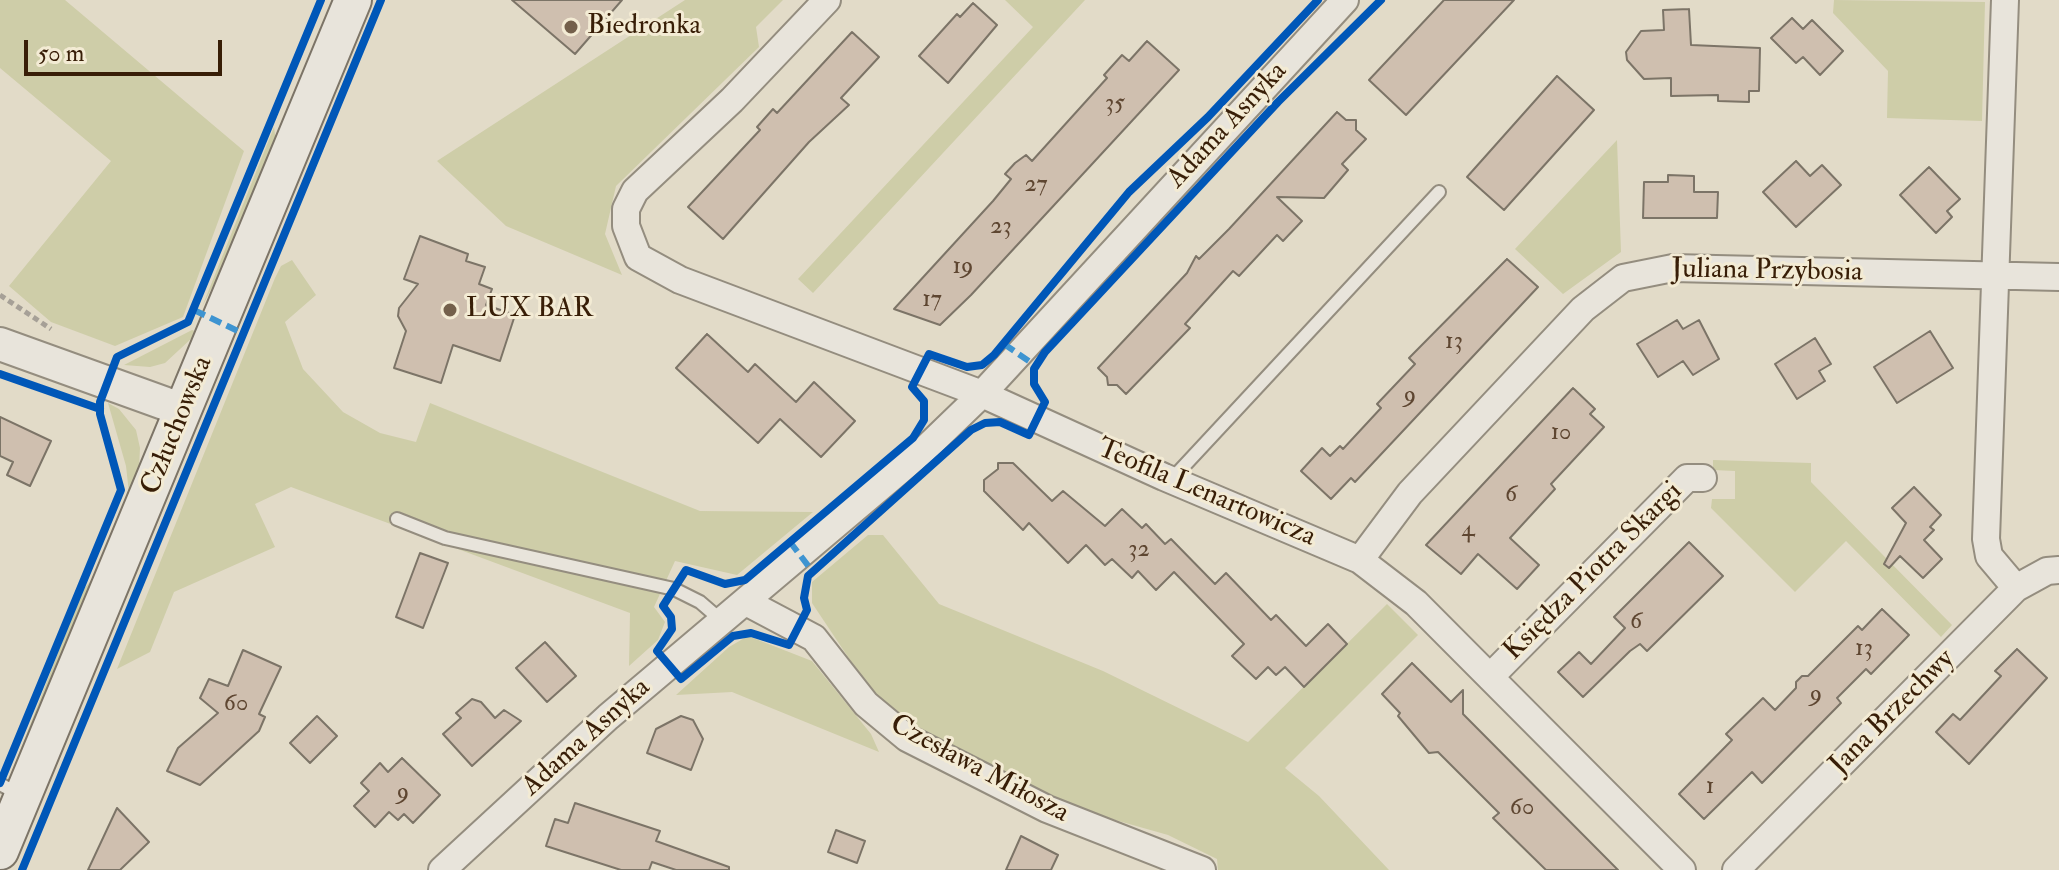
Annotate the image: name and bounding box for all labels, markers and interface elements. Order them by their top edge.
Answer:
place label: Biedronka [587,10,701,44]
marker: Biedronka [562,18,580,36]
scale bar [28,24,226,74]
text: 50 m [38,38,84,69]
street label: Adama Asnyka [1161,56,1295,196]
house number: 35 [1105,91,1125,119]
house number: 27 [1024,172,1048,200]
house number: 23 [990,214,1012,242]
house number: 19 [953,254,973,282]
street label: Juliana Przybosia [1671,254,1863,290]
house number: 17 [922,287,942,315]
place label: LUX BAR [466,293,593,327]
marker: LUX BAR [441,301,459,319]
house number: 13 [1445,329,1463,357]
street label: Człuchowska [135,352,221,500]
house number: 9 [1404,383,1416,411]
house number: 10 [1551,420,1571,448]
street label: Teofila Lenartowicza [1092,433,1320,555]
street label: Księdza Piotra Skargi [1498,476,1690,668]
house number: 6 [1505,482,1517,510]
house number: 4 [1462,517,1474,545]
house number: 32 [1128,537,1150,565]
house number: 6 [1630,609,1642,637]
house number: 13 [1855,636,1873,664]
street label: Jana Brzechwy [1823,643,1963,783]
street label: Adama Asnyka [516,672,658,804]
house number: 9 [1810,682,1822,710]
house number: 60 [224,691,248,719]
street label: Czesława Miłosza [884,709,1074,831]
house number: 1 [1706,774,1714,802]
house number: 9 [397,780,409,808]
house number: 60 [1510,795,1534,823]

